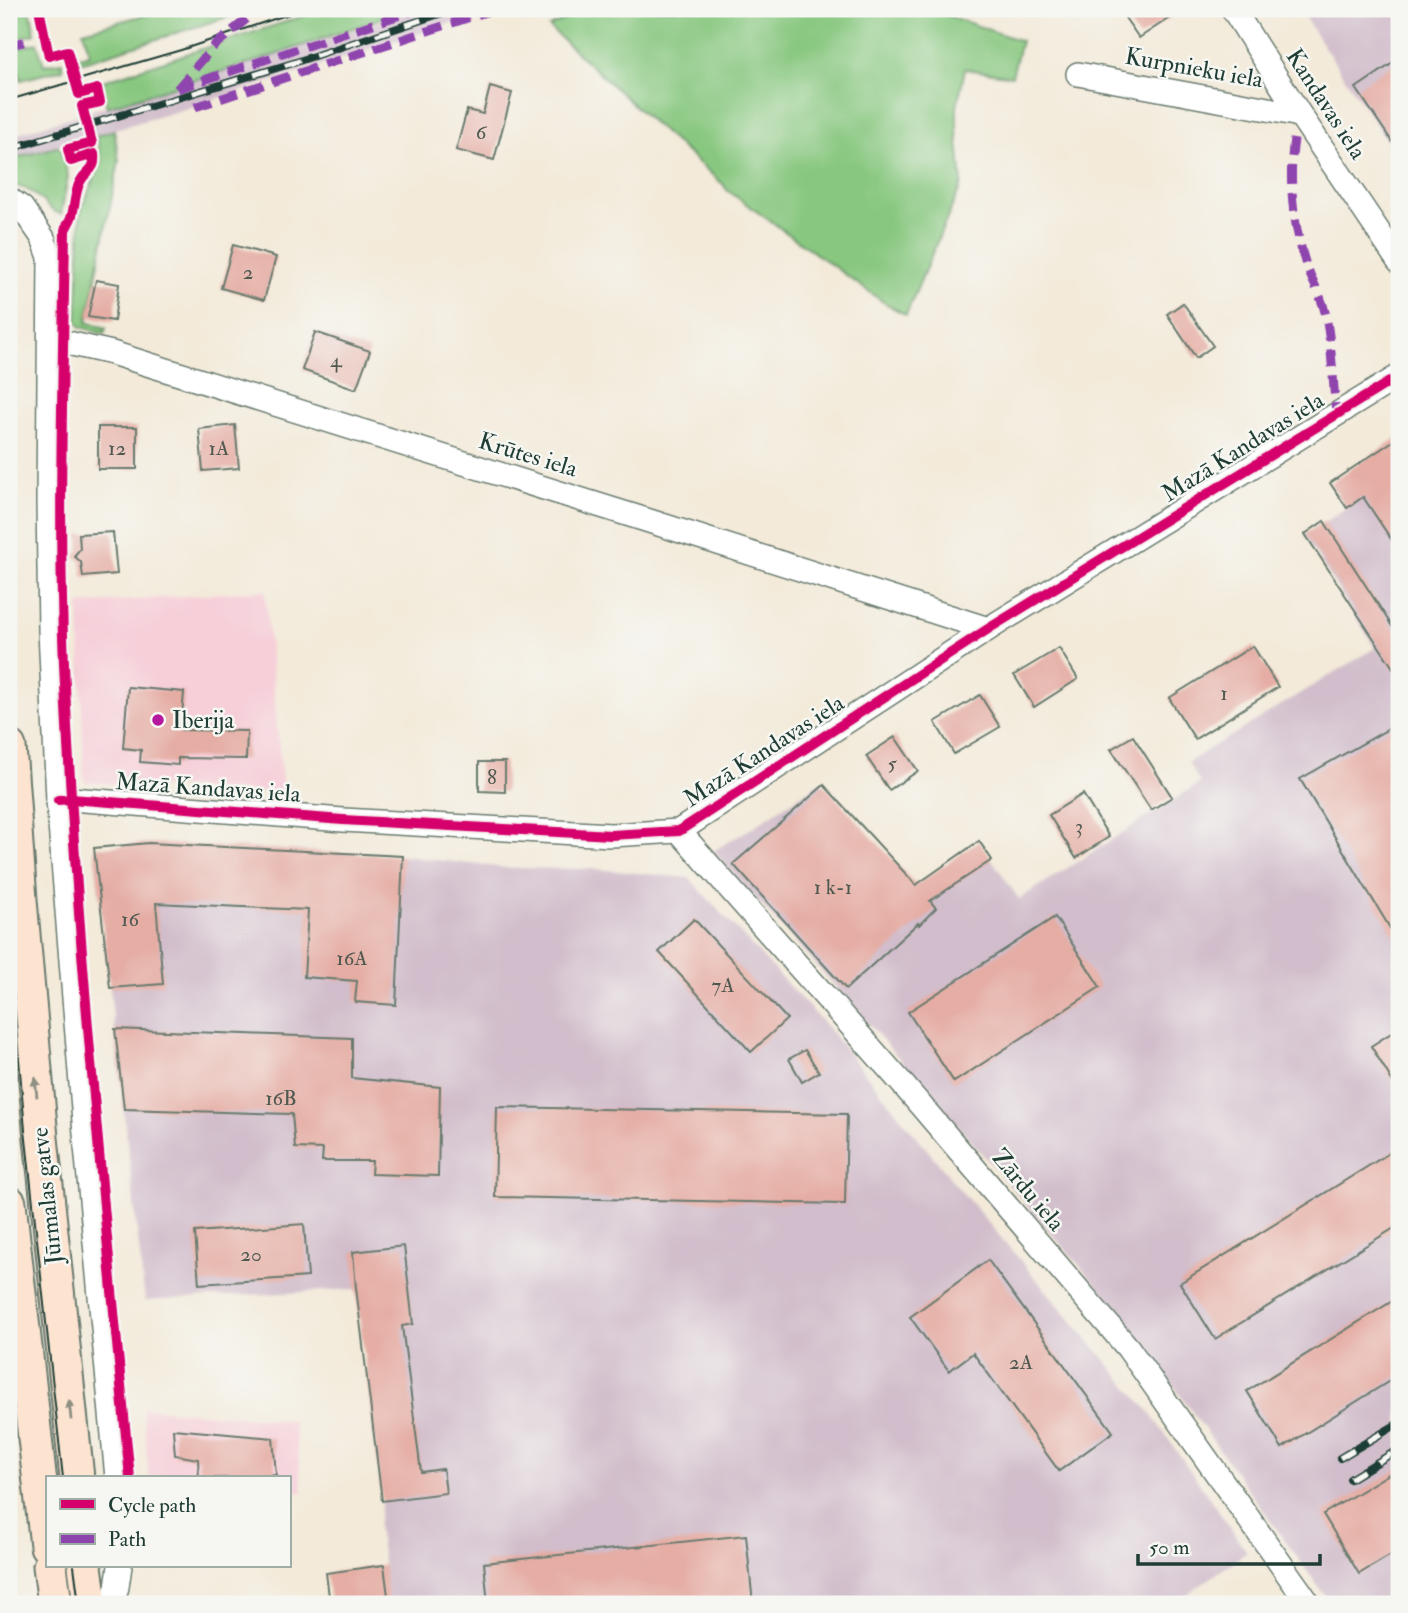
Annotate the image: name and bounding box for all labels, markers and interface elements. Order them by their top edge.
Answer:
street label: Kurpnieku iela [1123,41,1267,96]
street label: Kandavas iela [1279,43,1374,166]
house number: 6 [476,119,488,146]
house number: 2 [243,259,253,286]
house number: 4 [330,347,343,374]
street label: Mazā Kandavas iela [1156,384,1331,509]
street label: Krūtes iela [475,425,582,485]
house number: 12 [108,435,126,462]
house number: 1A [209,435,229,462]
house number: 1 [1220,680,1228,707]
street label: Mazā Kandavas iela [678,687,851,814]
place label: Iberija [172,705,235,736]
marker: Iberija [150,712,166,728]
house number: 5 [887,750,897,777]
house number: 8 [487,764,497,791]
street label: Mazā Kandavas iela [114,766,303,810]
house number: 3 [1075,813,1083,840]
house number: 1 k-1 [814,874,852,901]
house number: 16 [121,906,140,933]
house number: 16A [336,945,368,972]
house number: 7A [712,972,734,999]
one-way arrow [30,1075,41,1097]
house number: 16B [265,1085,297,1112]
street label: Jūrmalas gatve [24,1126,70,1267]
street label: Zārdu iela [985,1142,1072,1238]
house number: 20 [240,1241,262,1268]
house number: 2A [1009,1349,1033,1376]
one-way arrow [64,1399,75,1421]
legend [46,1476,290,1568]
text: Cycle path [108,1492,196,1519]
scale bar [1138,1522,1320,1566]
text: Path [108,1526,146,1553]
text: 50 m [1149,1534,1190,1561]

